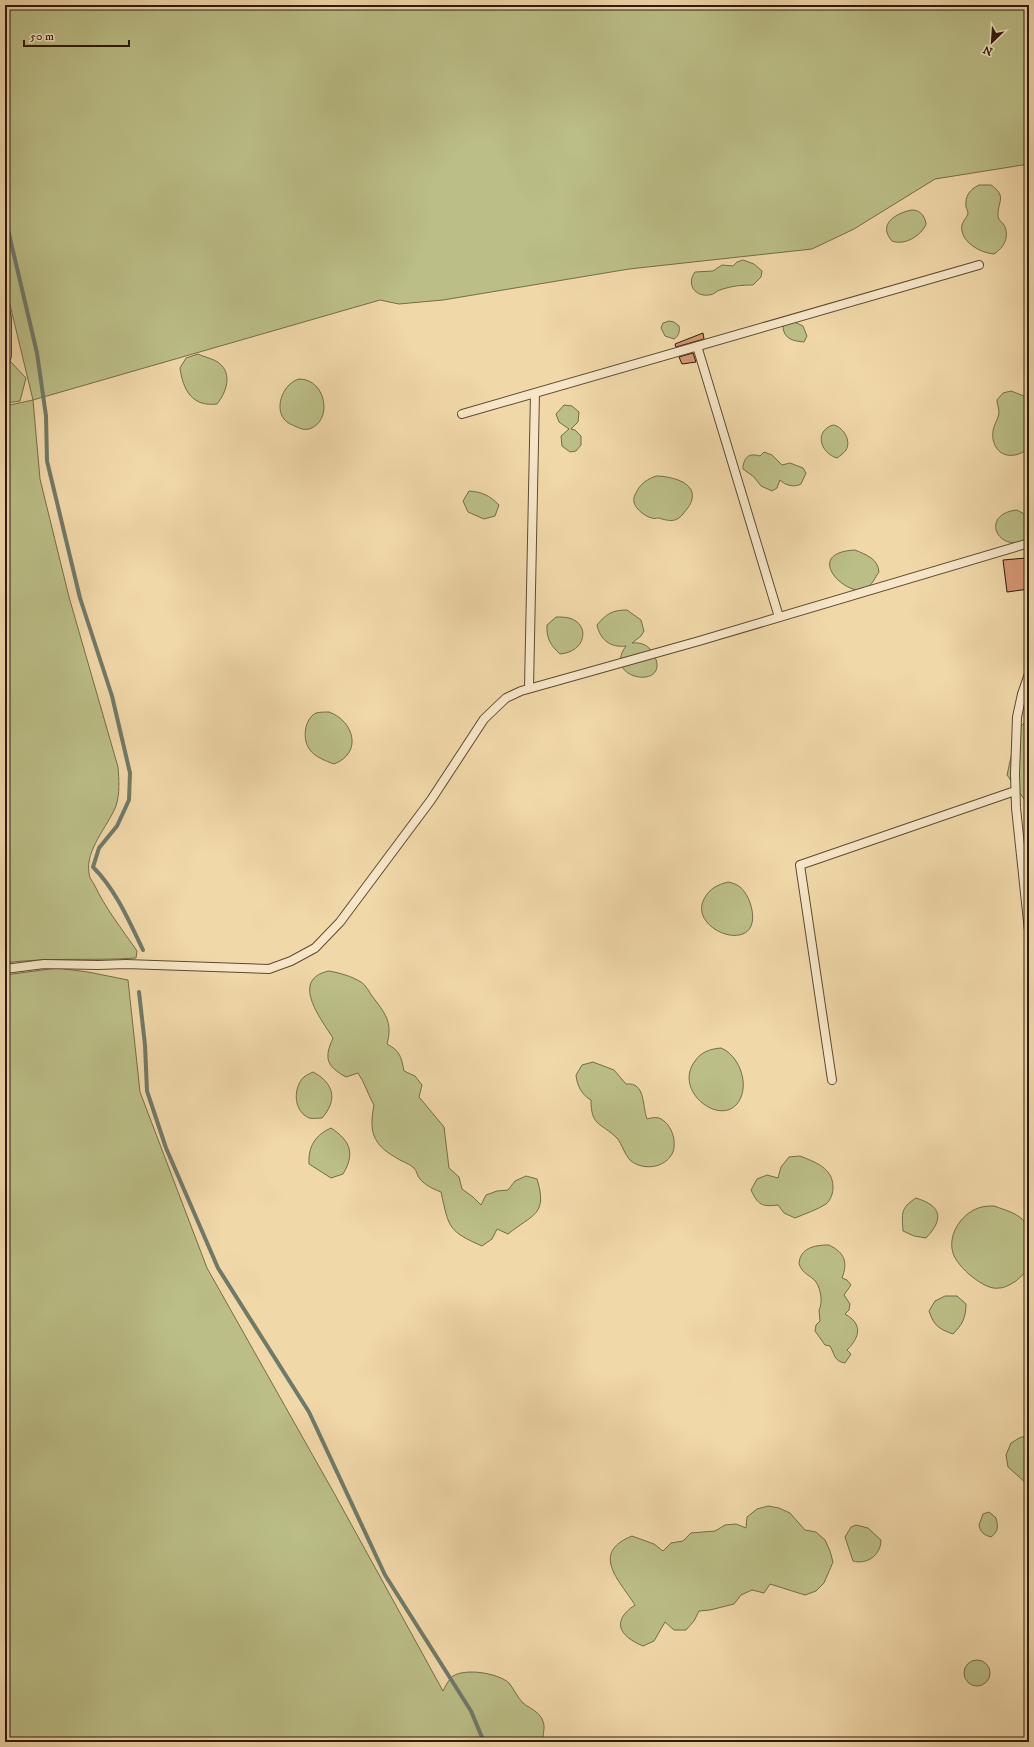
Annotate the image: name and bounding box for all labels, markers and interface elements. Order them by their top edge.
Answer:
scale bar [24,22,129,48]
north arrow [972,22,1012,62]
text: 50 m [30,29,54,44]
text: N [981,42,995,58]

